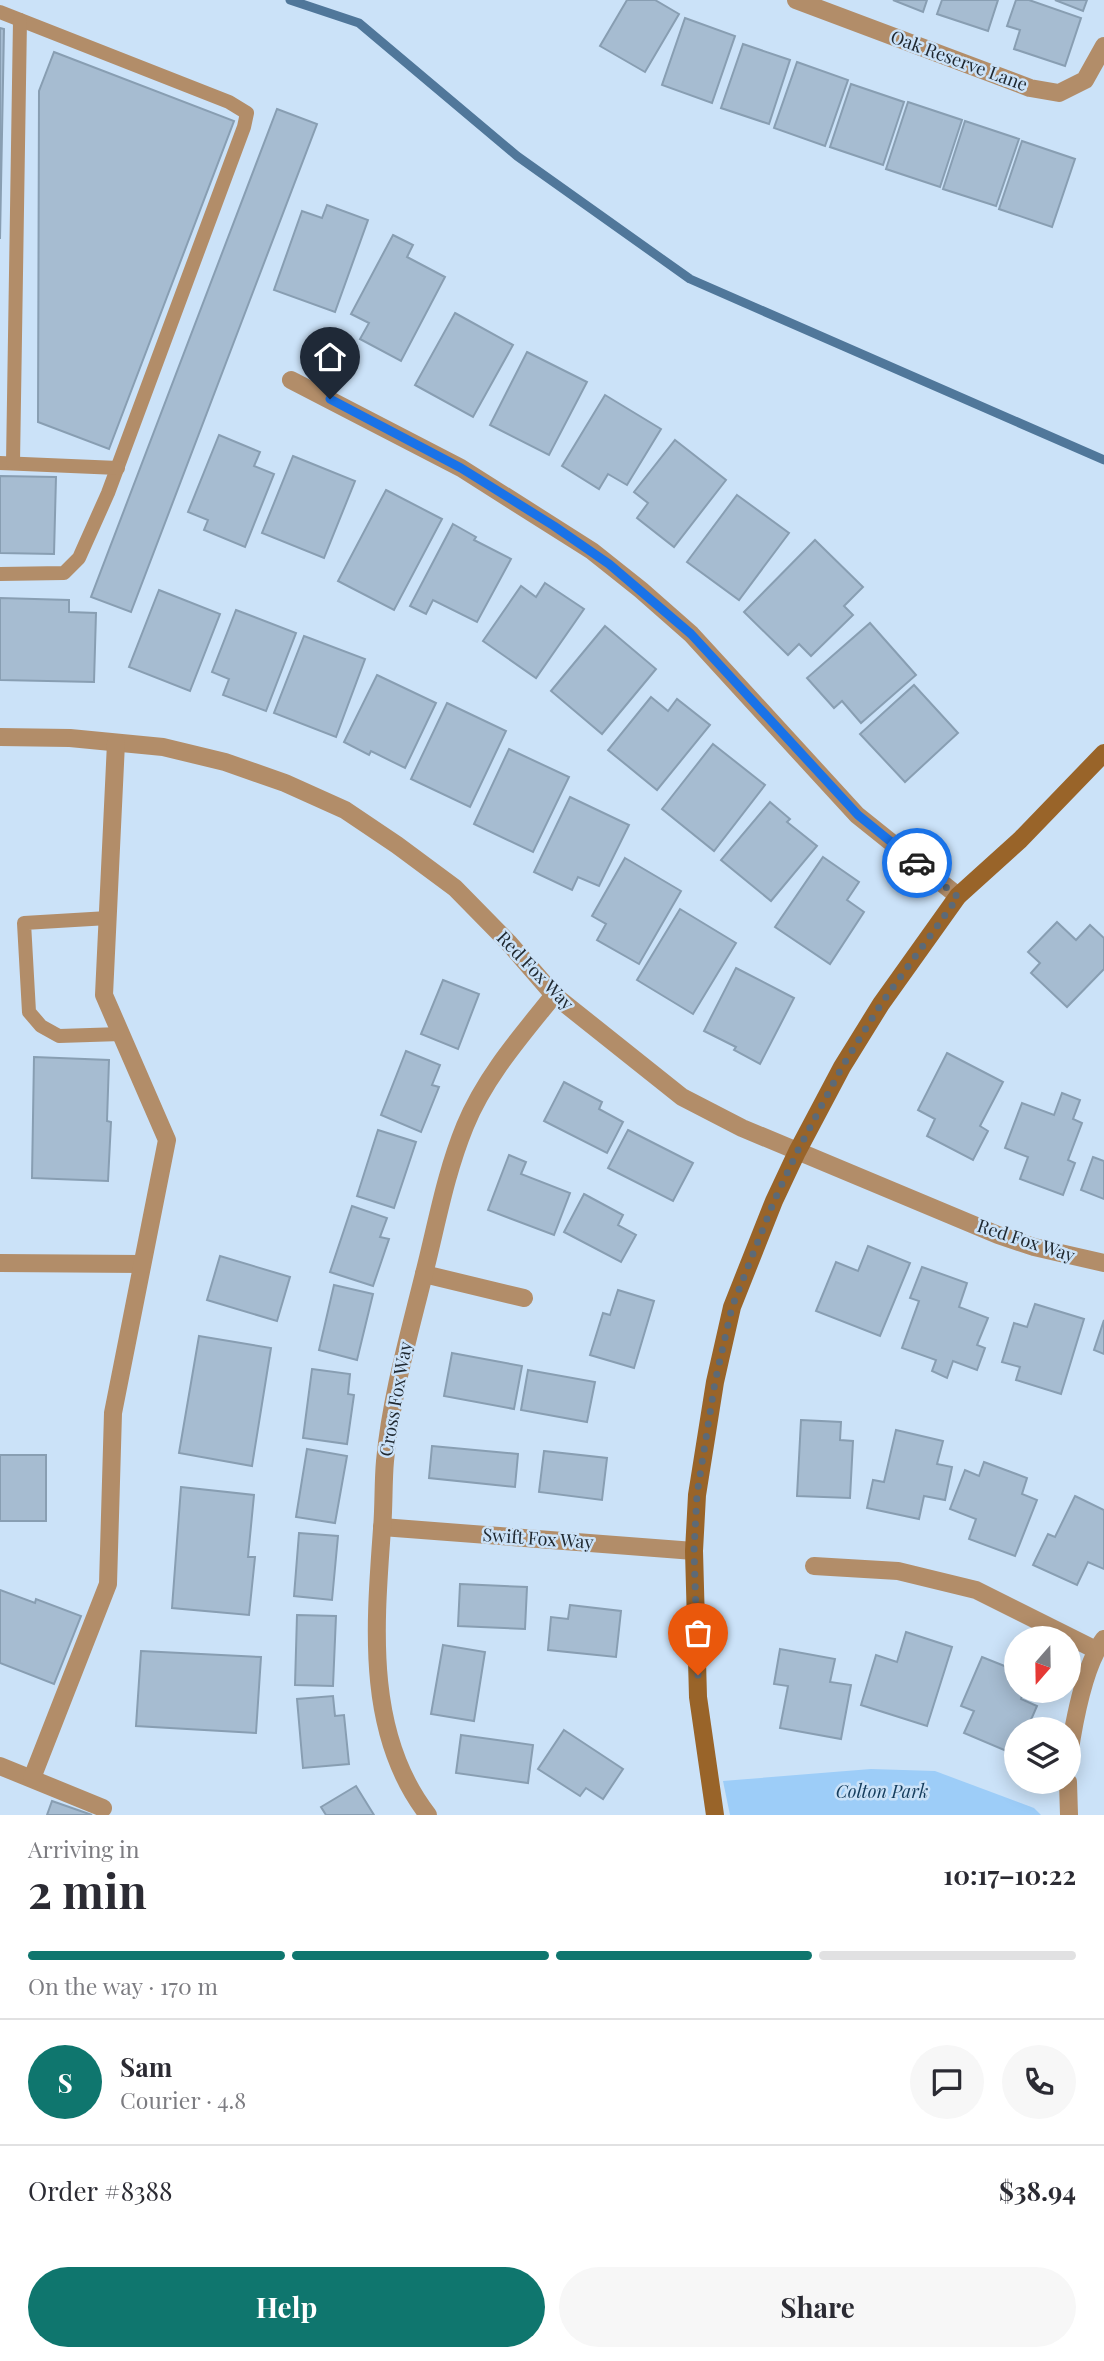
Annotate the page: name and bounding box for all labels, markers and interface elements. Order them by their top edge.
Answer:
street label: Oak Reserve Lane [888,24,1031,96]
pin [300,327,360,399]
icon: home [311,338,349,376]
courier [882,828,952,898]
icon: car [898,844,936,882]
street label: Red Fox Way [492,925,580,1015]
street label: Red Fox Way [974,1213,1078,1267]
street label: Cross Fox Way [373,1340,417,1458]
street label: Swift Fox Way [482,1522,594,1554]
pin [668,1603,728,1675]
icon: bag [679,1614,717,1652]
north arrow [1004,1626,1082,1703]
map controls [1004,1626,1081,1794]
button: layers [1004,1717,1081,1794]
park label: Colton Park [836,1779,928,1803]
text: Arriving in [28,1833,140,1864]
text: 10:17–10:22 [943,1857,1076,1892]
text: 2 min [28,1859,147,1921]
text: On the way · 170 m [28,1970,218,2001]
button: chat [910,2045,984,2119]
button: phone [1002,2045,1076,2119]
text: Sam [120,2049,172,2084]
text: S [57,2065,73,2100]
text: Courier · 4.8 [120,2084,246,2115]
text: Order #8388 [28,2173,173,2208]
text: $38.94 [999,2173,1076,2208]
button: Help [28,2267,545,2347]
button: Share [559,2267,1076,2347]

